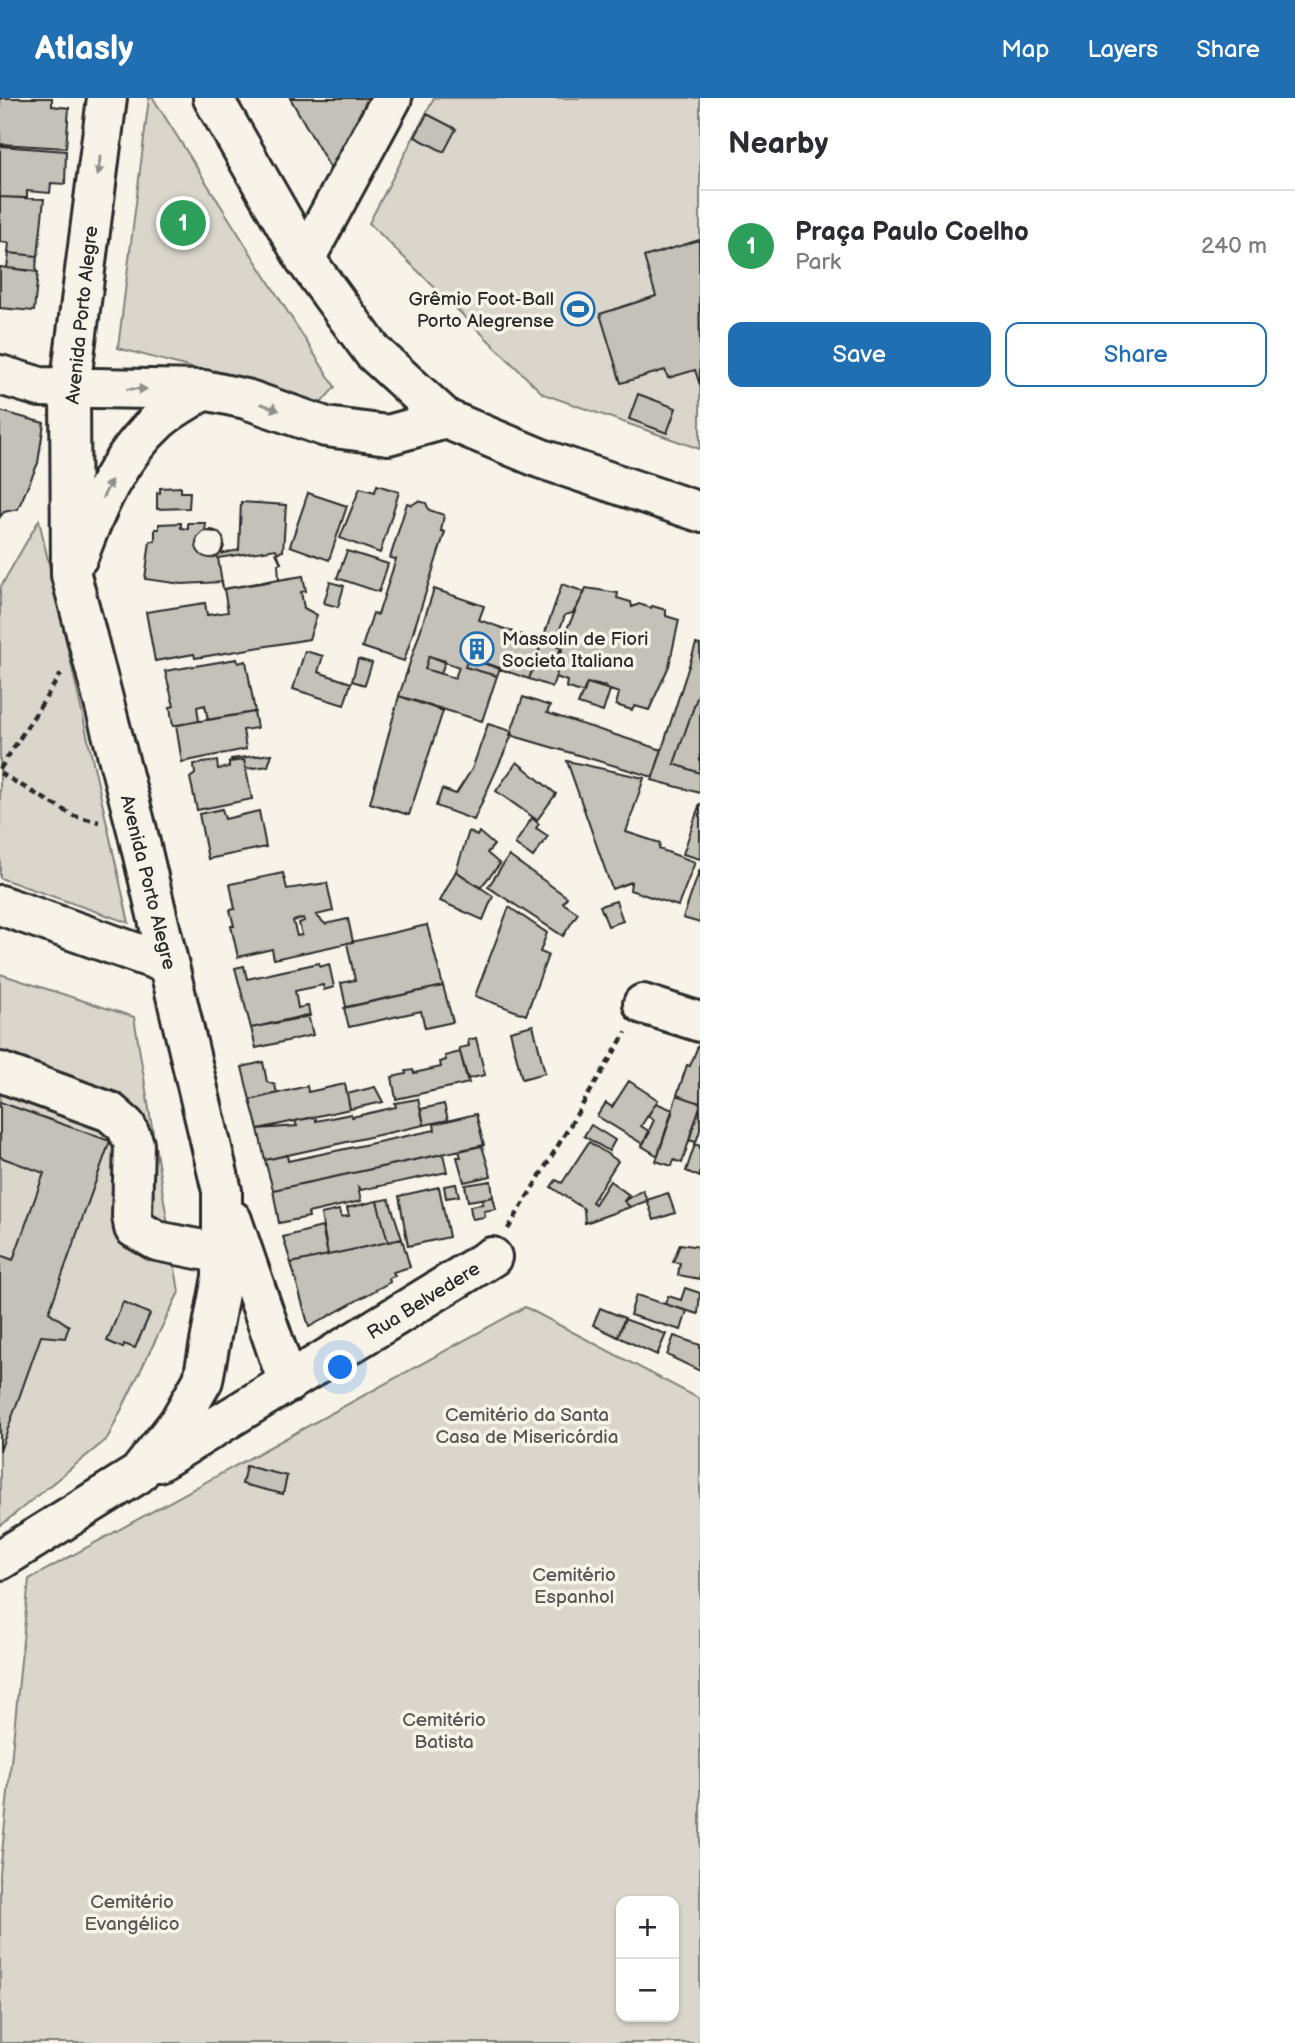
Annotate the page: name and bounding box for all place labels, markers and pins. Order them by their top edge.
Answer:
pin: 1 [160,197,206,249]
place label: Grêmio Foot-Ball Porto Alegrense [409,288,554,333]
sports icon: Grêmio Foot-Ball Porto Alegrense [559,290,597,328]
place label: Massolin de Fiori Societa Italiana [502,628,648,673]
building icon: Massolin de Fiori Societa Italiana [458,630,496,668]

